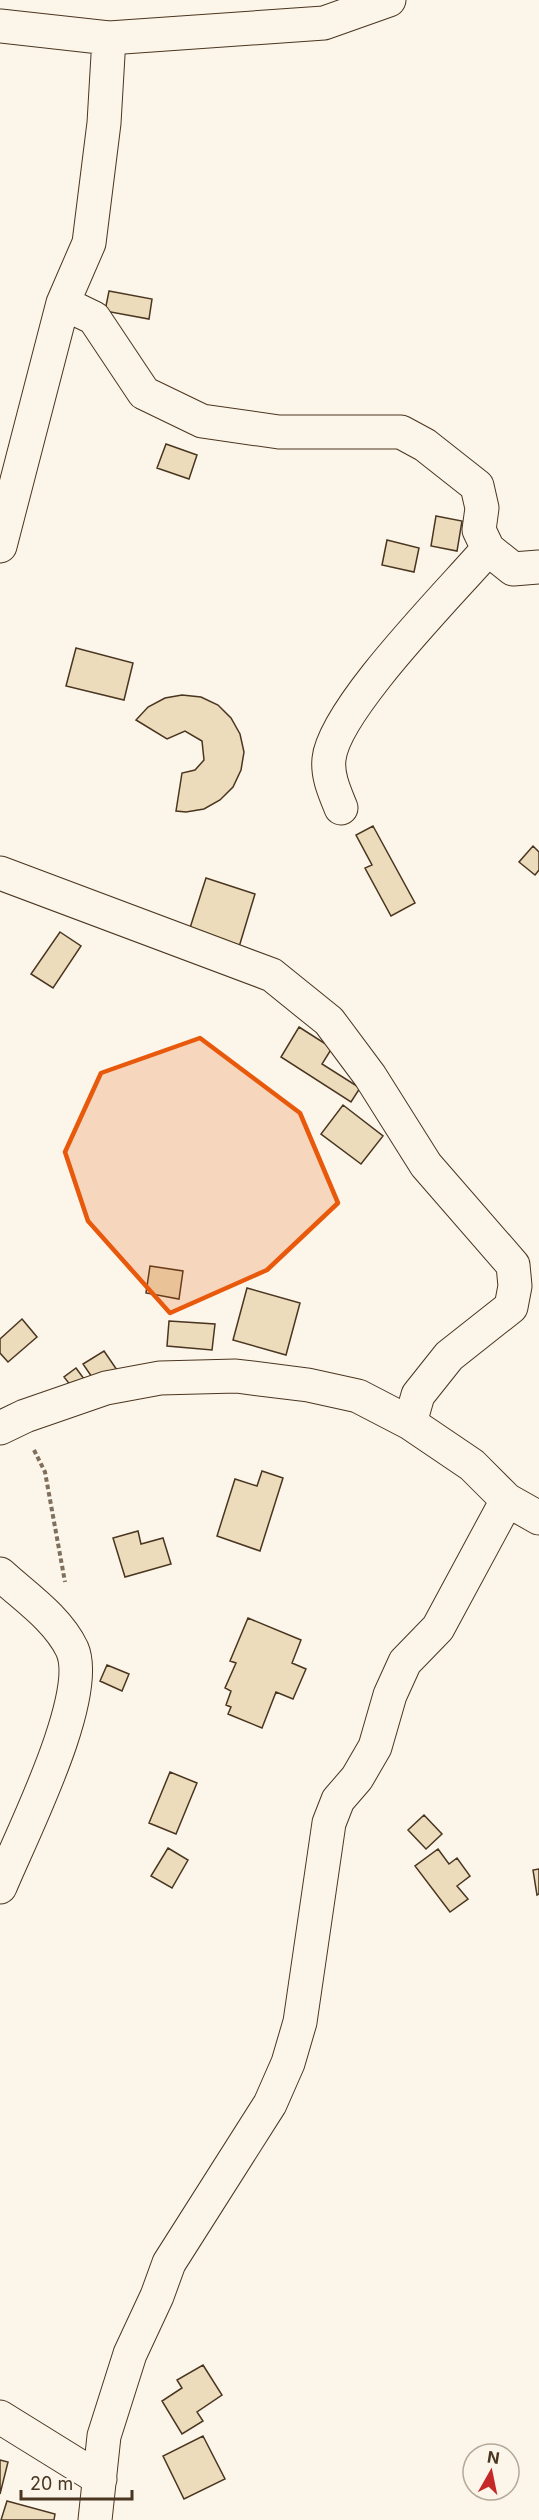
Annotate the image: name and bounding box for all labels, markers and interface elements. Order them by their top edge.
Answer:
north arrow [461,2442,521,2502]
text: N [486,2446,501,2468]
scale bar [21,2463,132,2501]
text: 20 m [30,2473,73,2494]

